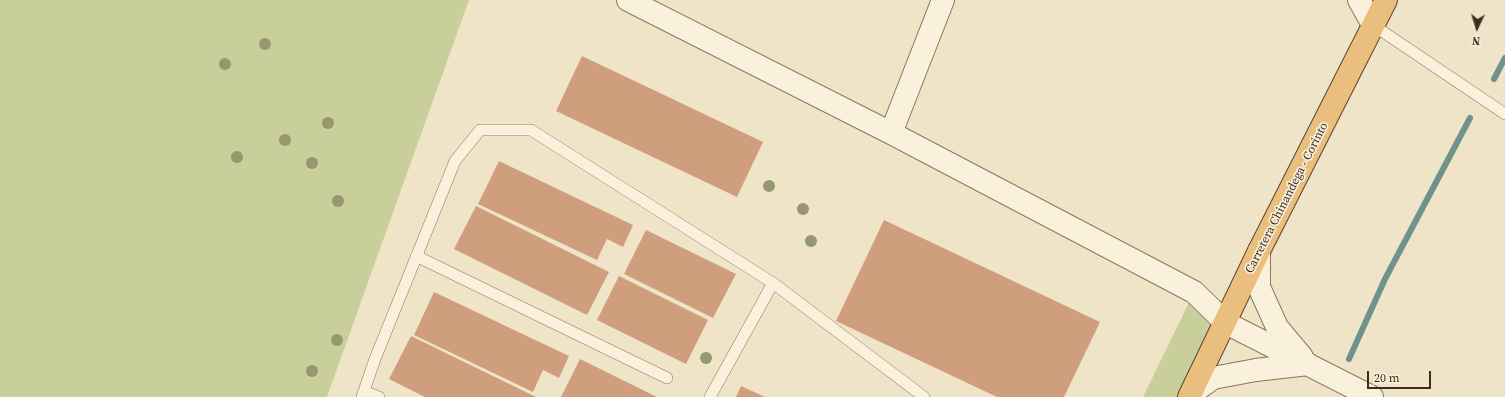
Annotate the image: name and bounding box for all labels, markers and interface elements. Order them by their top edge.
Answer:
north arrow [1457,8,1497,48]
text: N [1472,33,1481,48]
street label: Carretera Chinandega - Corinto [1243,120,1331,276]
scale bar [1369,363,1433,389]
text: 20 m [1374,370,1400,386]

